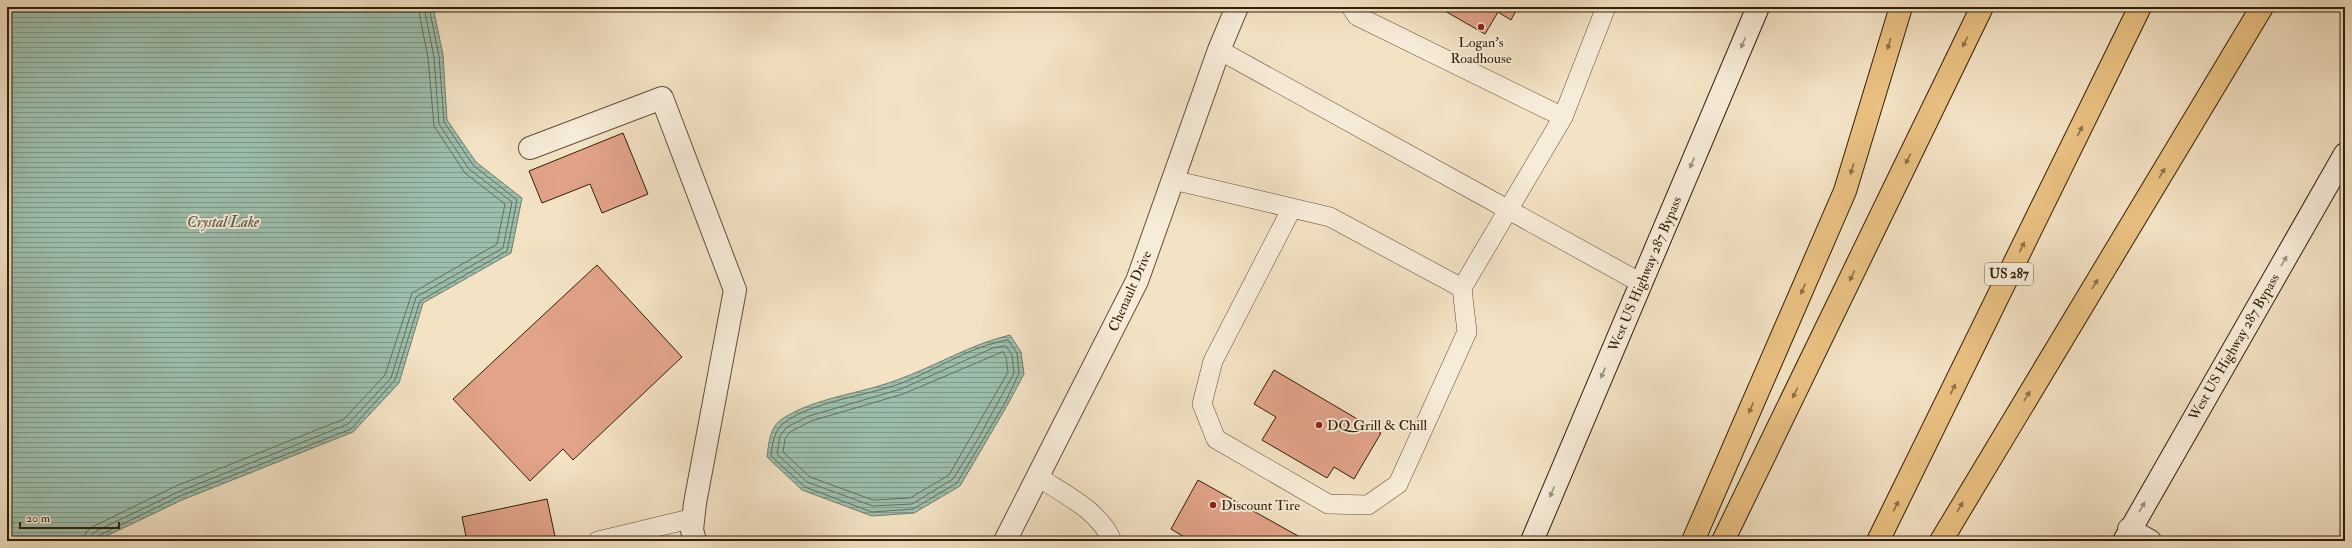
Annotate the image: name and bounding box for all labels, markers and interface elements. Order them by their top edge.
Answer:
marker: Logan's Roadhouse [1476,22,1486,32]
place label: Logan's Roadhouse [1450,34,1512,67]
one-way arrow [1962,36,1968,48]
one-way arrow [1740,37,1746,49]
one-way arrow [1886,39,1892,51]
one-way arrow [2077,125,2083,136]
one-way arrow [1905,153,1912,165]
one-way arrow [1689,157,1695,168]
one-way arrow [1849,163,1855,175]
one-way arrow [2158,167,2165,179]
street label: West US Highway 287 Bypass [1604,194,1686,355]
water label: Crystal Lake [187,213,260,232]
one-way arrow [2019,242,2026,253]
street label: Chenault Drive [1105,248,1155,334]
one-way arrow [2280,255,2287,267]
road number: US 287 [1985,263,2033,285]
one-way arrow [1849,270,1855,282]
street label: West US Highway 287 Bypass [2184,270,2284,425]
one-way arrow [2091,278,2098,290]
one-way arrow [1799,283,1806,295]
one-way arrow [1600,367,1606,378]
one-way arrow [1950,384,1956,395]
one-way arrow [1792,387,1798,399]
one-way arrow [2024,390,2031,402]
one-way arrow [1748,403,1754,414]
place label: DQ Grill & Chill [1327,417,1428,434]
marker: DQ Grill & Chill [1314,420,1324,430]
one-way arrow [1549,487,1555,499]
place label: Discount Tire [1221,497,1300,514]
marker: Discount Tire [1208,500,1218,510]
one-way arrow [1892,500,1899,512]
one-way arrow [1957,501,1964,513]
one-way arrow [2139,501,2146,513]
scale bar [20,504,119,530]
text: 20 m [26,511,51,526]

